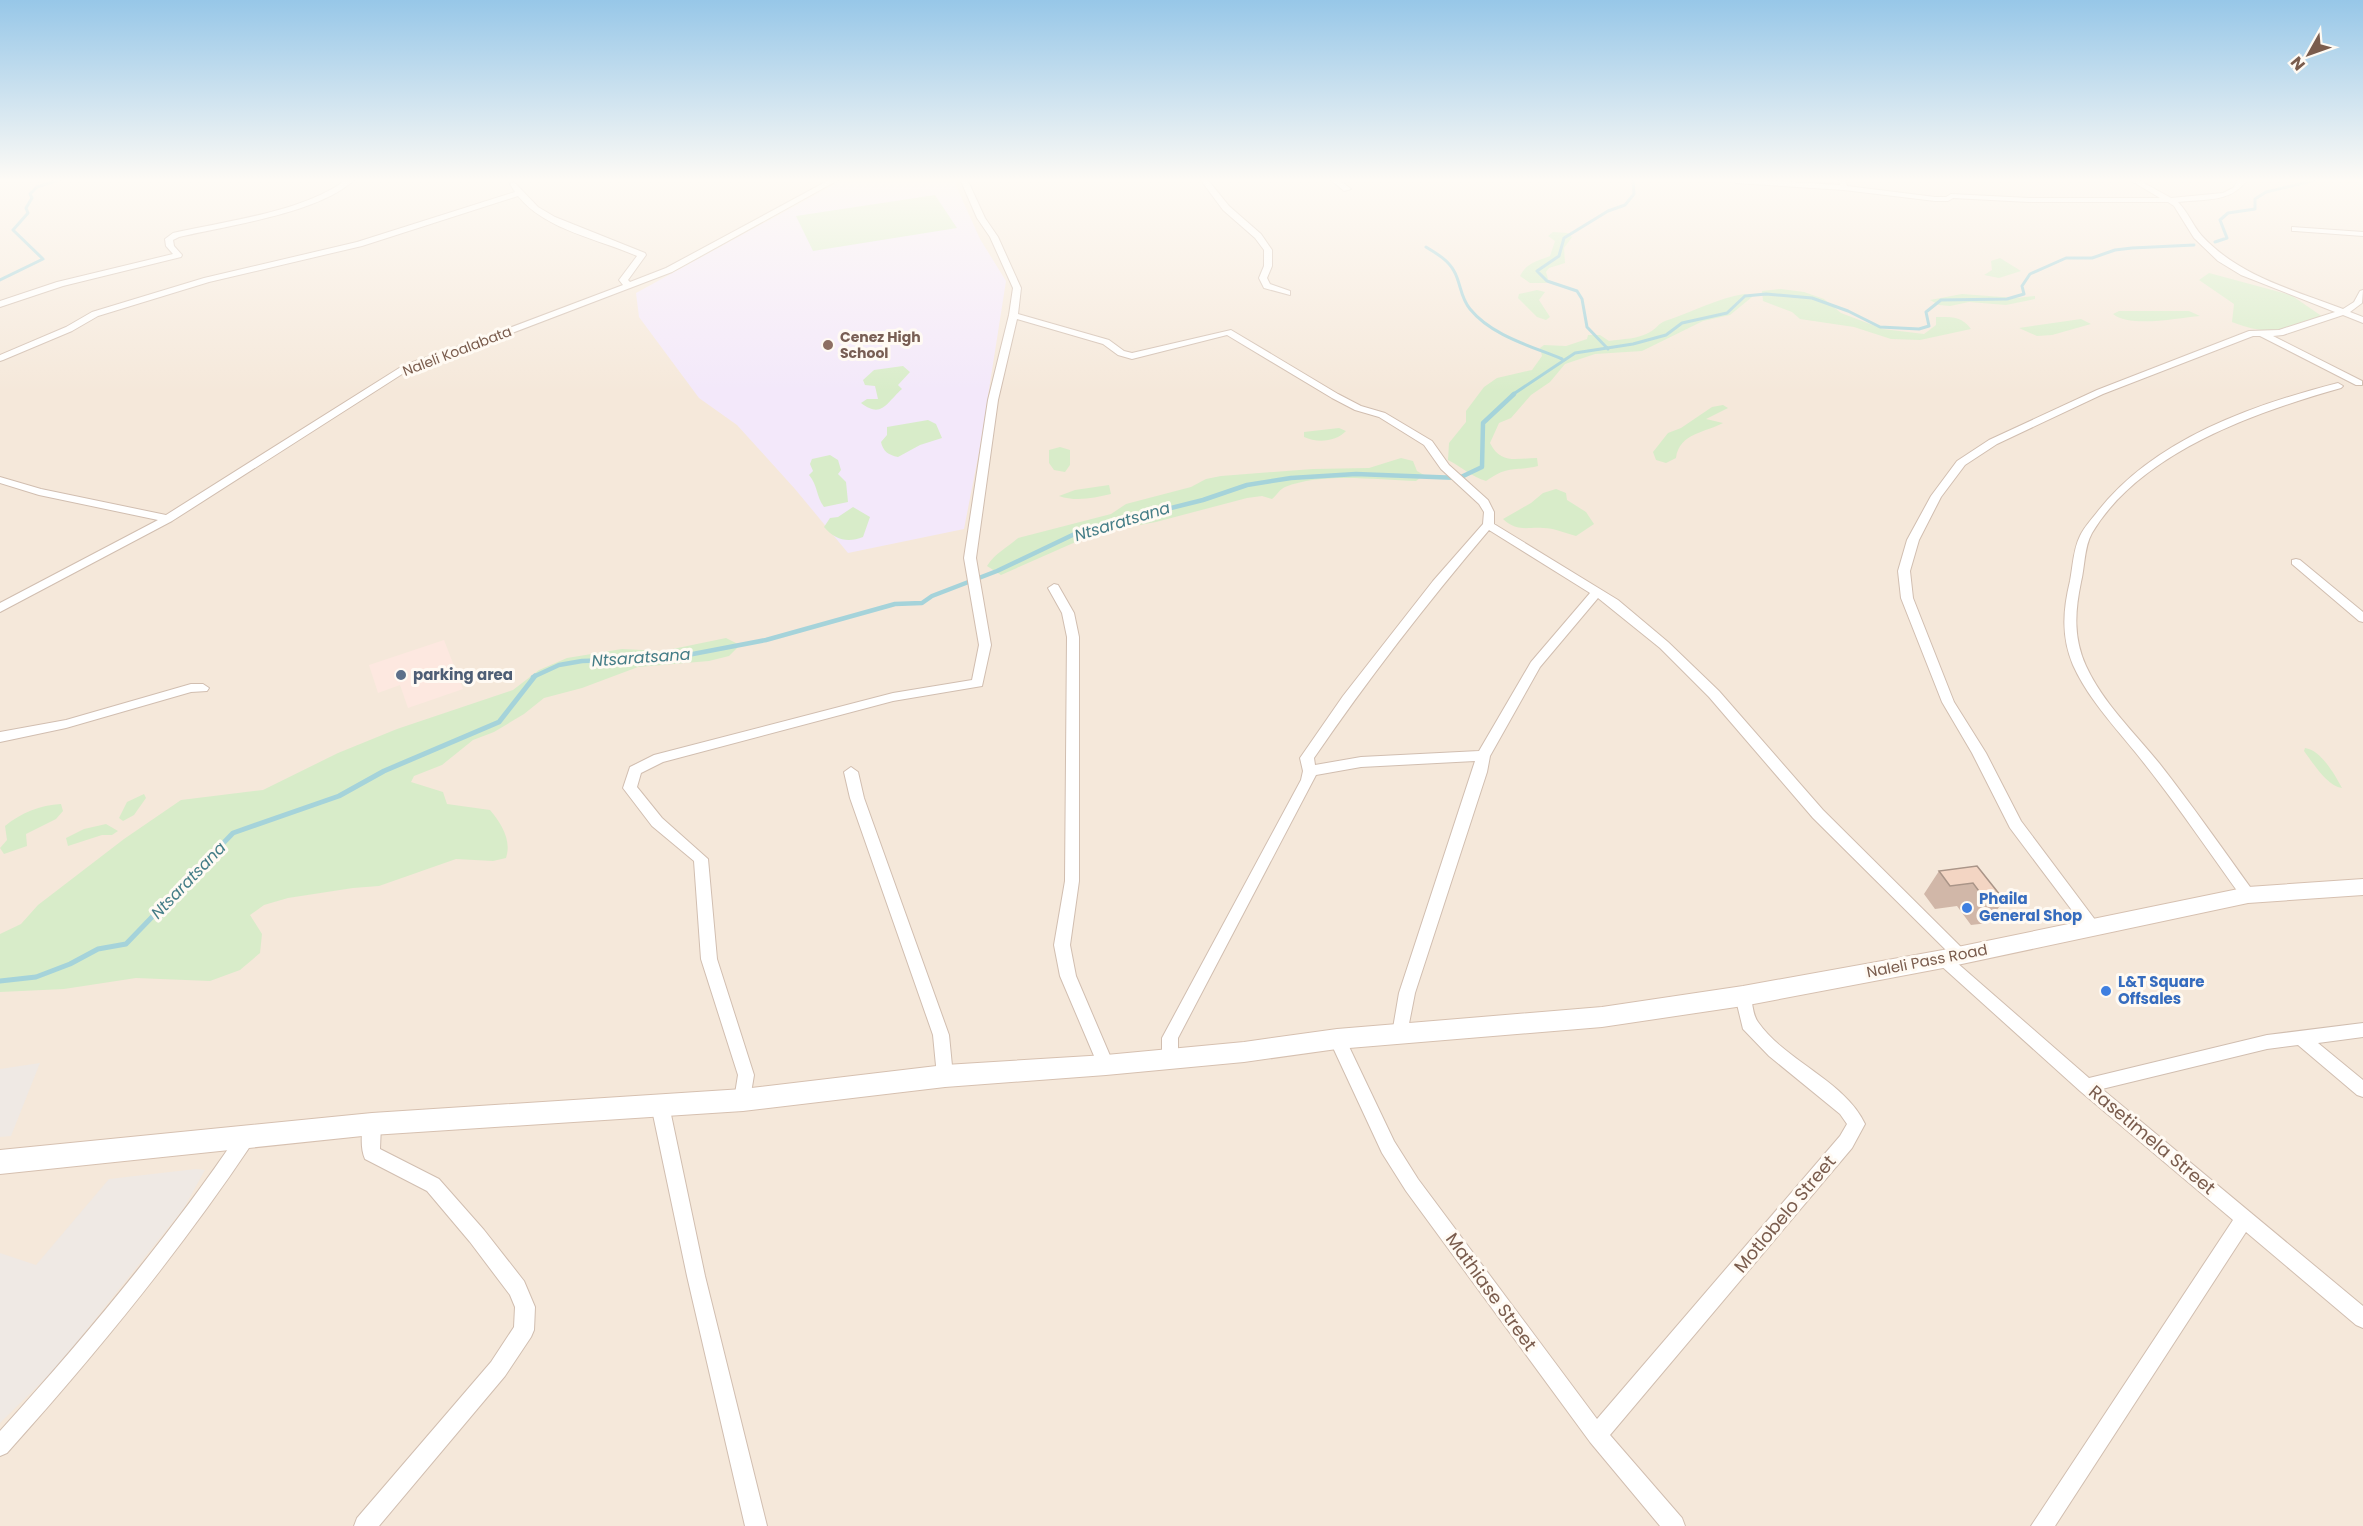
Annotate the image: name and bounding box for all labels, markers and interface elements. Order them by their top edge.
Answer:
north arrow [2279,24,2339,84]
text: N [2285,51,2311,75]
street label: Naleli Koalabata [400,321,514,381]
place label: Cenez High School [840,327,921,363]
marker: Cenez High School [821,338,835,352]
water label: Ntsaratsana [1071,496,1173,547]
water label: Ntsaratsana [591,643,691,672]
place label: parking area [413,664,513,685]
marker: parking area [394,668,408,682]
water label: Ntsaratsana [146,837,231,924]
place label: Phaila General Shop [1979,888,2082,926]
marker: Phaila General Shop [1960,901,1974,915]
street label: Naleli Pass Road [1865,939,1989,983]
place label: L&T Square Offsales [2118,971,2205,1009]
marker: L&T Square Offsales [2099,984,2113,998]
street label: Rasetimela Street [2084,1079,2221,1200]
street label: Motlobelo Street [1728,1150,1841,1278]
street label: Mathiase Street [1440,1228,1543,1356]

